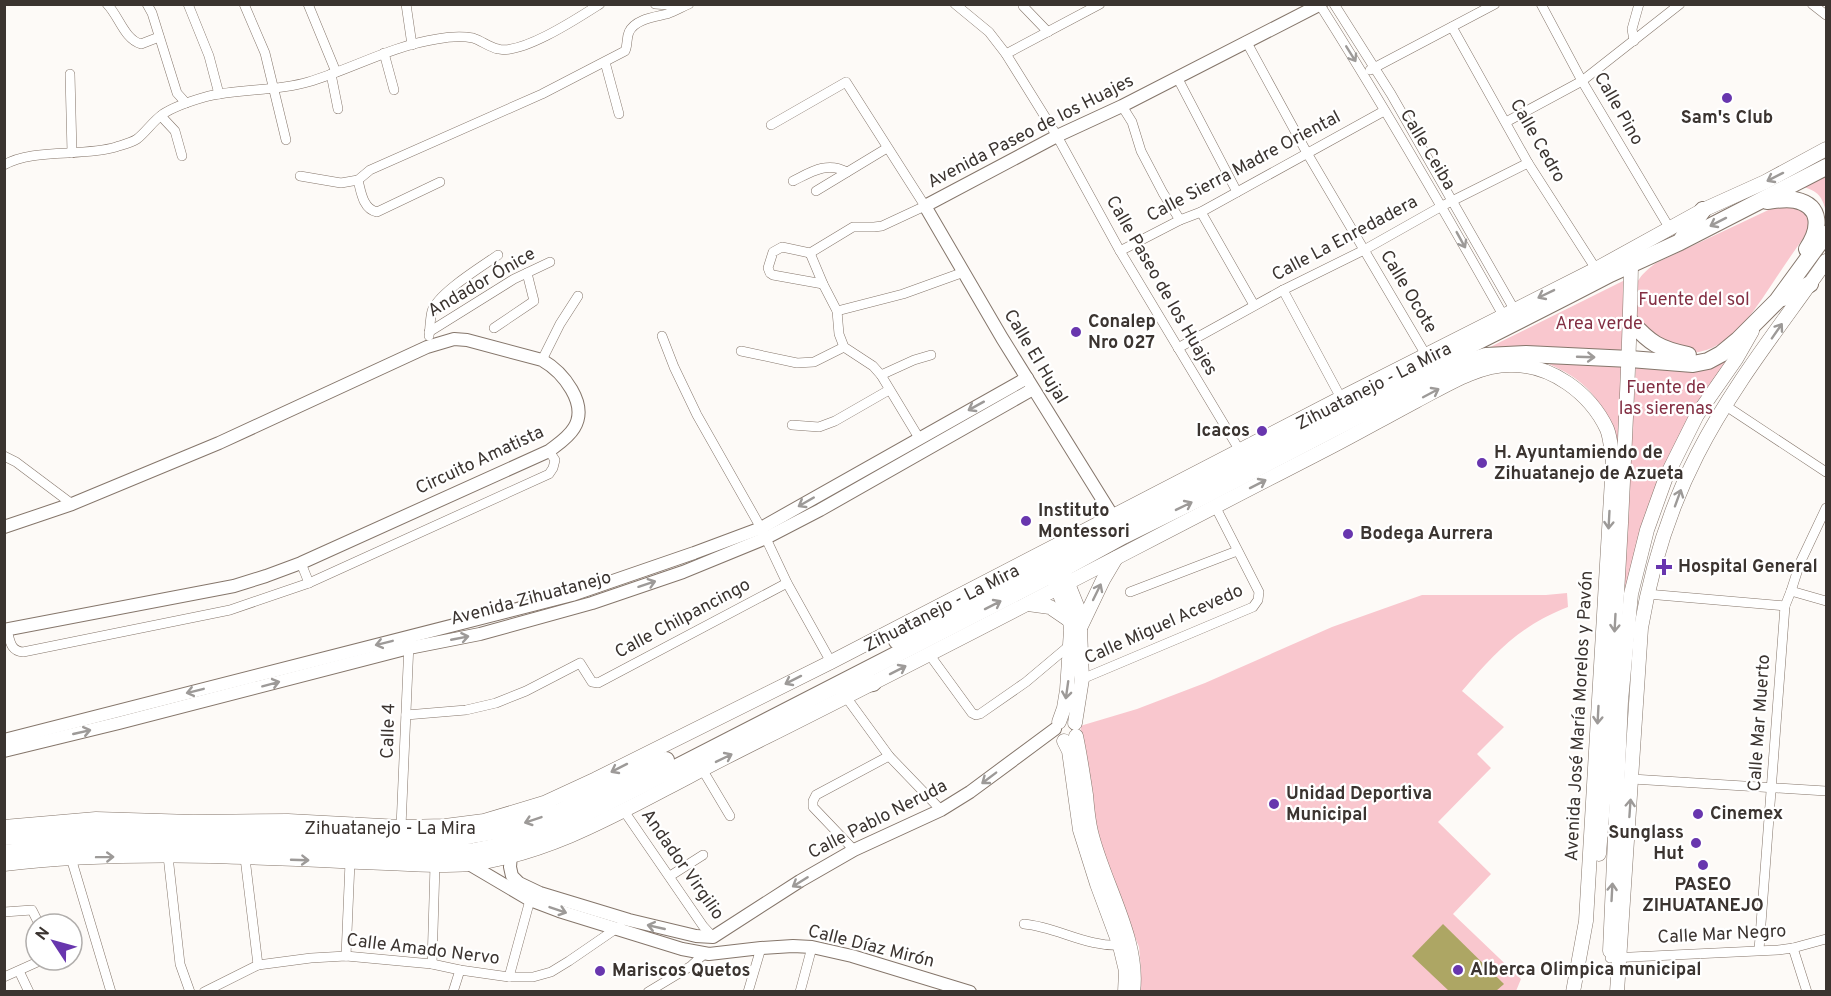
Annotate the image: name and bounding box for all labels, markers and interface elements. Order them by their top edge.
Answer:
one-way arrow [1346,45,1358,62]
street label: Calle Pino [1588,68,1648,150]
street label: Avenida Paseo de los Huajes [924,70,1138,194]
marker: Sam's Club [1720,91,1734,105]
street label: Calle Cedro [1504,95,1570,187]
street label: Calle Ceiba [1394,105,1460,195]
street label: Calle Sierra Madre Oriental [1143,106,1345,228]
place label: Sam's Club [1681,107,1773,130]
one-way arrow [1766,171,1784,183]
street label: Calle La Enredadera [1268,191,1422,287]
street label: Calle Paseo de los Huajes [1100,192,1222,380]
one-way arrow [1710,216,1727,228]
one-way arrow [1456,231,1467,249]
street label: Andador Ónice [423,241,540,323]
street label: Calle Ocote [1374,246,1442,338]
one-way arrow [1537,289,1555,300]
park label: Fuente del sol [1638,289,1750,312]
street label: Calle El Hujal [998,306,1072,408]
place label: Conalep Nro 027 [1088,311,1156,355]
park label: Area verde [1555,313,1643,336]
one-way arrow [1771,323,1783,340]
marker: Conalep Nro 027 [1069,325,1083,339]
street label: Zihuatanejo - La Mira [1292,338,1456,436]
one-way arrow [1576,351,1595,362]
park label: Fuente de las sierenas [1619,377,1713,421]
one-way arrow [1421,387,1439,399]
one-way arrow [968,400,985,412]
place label: Icacos [1196,420,1250,443]
street label: Circuito Amatista [412,421,548,501]
marker: Icacos [1255,424,1269,438]
place label: H. Ayuntamiendo de Zihuatanejo de Azueta [1494,442,1684,486]
marker: H. Ayuntamiendo de Zihuatanejo de Azueta [1475,456,1489,470]
one-way arrow [1249,478,1266,490]
one-way arrow [1674,489,1685,508]
one-way arrow [798,497,815,509]
one-way arrow [1175,499,1193,511]
place label: Instituto Montessori [1038,500,1130,544]
one-way arrow [1604,510,1615,530]
marker: Instituto Montessori [1019,514,1033,528]
place label: Bodega Aurrera [1360,523,1493,546]
marker: Bodega Aurrera [1341,527,1355,541]
place label: Hospital General [1678,556,1818,579]
marker: Hospital General [1655,558,1673,576]
street label: Zihuatanejo - La Mira [860,560,1024,658]
street label: Avenida Zihuatanejo [448,566,614,632]
street label: Avenida José María Morelos y Pavón [1561,570,1599,862]
street label: Calle Chilpancingo [611,574,755,664]
one-way arrow [637,578,656,589]
street label: Calle Miguel Acevedo [1081,580,1247,670]
one-way arrow [1091,583,1103,601]
one-way arrow [983,599,1001,610]
one-way arrow [1610,612,1621,632]
one-way arrow [450,632,469,643]
one-way arrow [375,637,394,649]
street label: Calle Mar Muerto [1744,654,1776,792]
one-way arrow [889,664,906,676]
one-way arrow [784,675,802,687]
one-way arrow [261,677,280,689]
one-way arrow [1061,680,1072,700]
one-way arrow [186,686,205,698]
street label: Calle 4 [377,703,401,759]
one-way arrow [1592,705,1603,725]
one-way arrow [71,726,91,737]
one-way arrow [715,752,732,764]
one-way arrow [610,762,628,774]
one-way arrow [981,771,997,784]
street label: Calle Pablo Neruda [805,775,951,865]
place label: Unidad Deportiva Municipal [1286,783,1432,827]
marker: Unidad Deportiva Municipal [1267,797,1281,811]
one-way arrow [1625,798,1636,818]
place label: Cinemex [1710,803,1783,826]
street label: Andador Virgilio [635,805,729,925]
marker: Cinemex [1691,807,1705,821]
one-way arrow [525,816,543,827]
street label: Zihuatanejo - La Mira [304,818,476,841]
place label: Sunglass Hut [1608,822,1684,866]
marker: Sunglass Hut [1689,836,1703,850]
one-way arrow [94,852,114,863]
one-way arrow [289,855,309,866]
marker: PASEO ZIHUATANEJO [1696,858,1710,872]
place label: PASEO ZIHUATANEJO [1642,874,1764,918]
one-way arrow [792,876,809,888]
one-way arrow [1606,882,1617,902]
one-way arrow [548,906,567,917]
north arrow [24,912,84,972]
street label: Calle Díaz Mirón [805,920,937,974]
street label: Calle Mar Negro [1657,920,1787,950]
one-way arrow [647,921,666,932]
text: N [32,924,55,945]
street label: Calle Amado Nervo [345,929,501,971]
place label: Alberca Olimpica municipal [1470,959,1702,982]
place label: Mariscos Quetos [612,960,750,983]
marker: Alberca Olimpica municipal [1451,963,1465,977]
marker: Mariscos Quetos [593,964,607,978]

